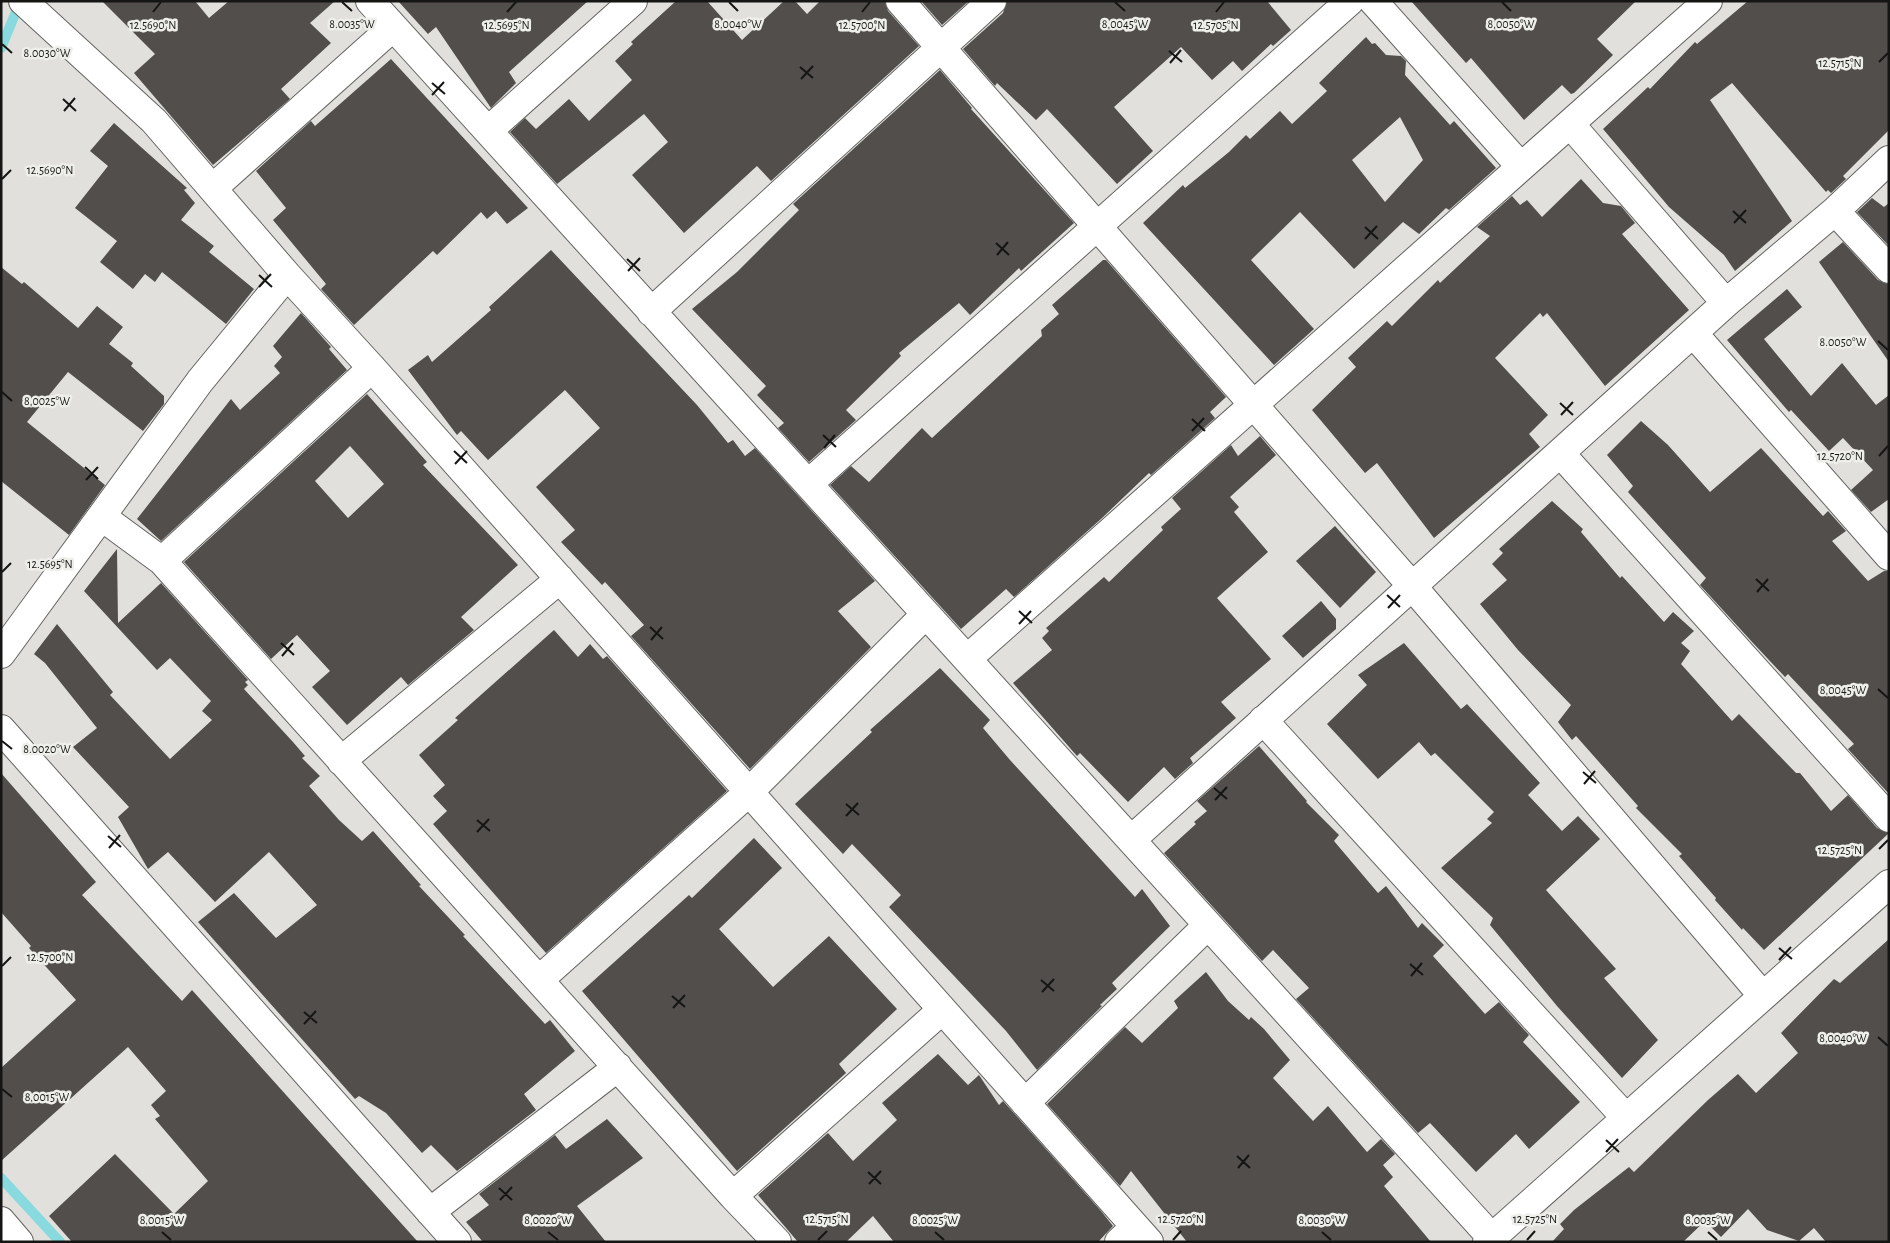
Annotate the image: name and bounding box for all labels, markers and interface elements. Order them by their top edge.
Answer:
text: 8.0035°W [329,18,375,30]
text: 8.0040°W [714,18,762,30]
text: 8.0045°W [1102,18,1148,30]
text: 8.0050°W [1488,18,1535,30]
text: 12.5690°N [130,19,176,31]
text: 12.5695°N [484,19,530,31]
text: 12.5700°N [839,19,885,31]
text: 12.5705°N [1193,19,1239,31]
text: 8.0030°W [24,47,71,59]
text: 12.5715°N [1818,57,1862,69]
text: 12.5690°N [27,164,73,176]
text: 8.0050°W [1820,336,1867,348]
text: 8.0025°W [24,395,70,407]
text: 12.5720°N [1817,450,1863,462]
text: 12.5695°N [27,558,73,570]
text: 8.0045°W [1820,684,1866,696]
text: 8.0020°W [23,743,71,755]
text: 12.5725°N [1818,844,1862,856]
text: 12.5700°N [27,951,73,963]
text: 8.0040°W [1819,1032,1867,1044]
text: 8.0015°W [25,1091,70,1103]
text: 12.5715°N [805,1213,849,1225]
text: 12.5720°N [1158,1213,1204,1225]
text: 12.5725°N [1513,1213,1557,1225]
text: 8.0015°W [140,1214,185,1226]
text: 8.0020°W [524,1214,572,1226]
text: 8.0025°W [912,1214,958,1226]
text: 8.0030°W [1299,1214,1346,1226]
text: 8.0035°W [1685,1214,1731,1226]

